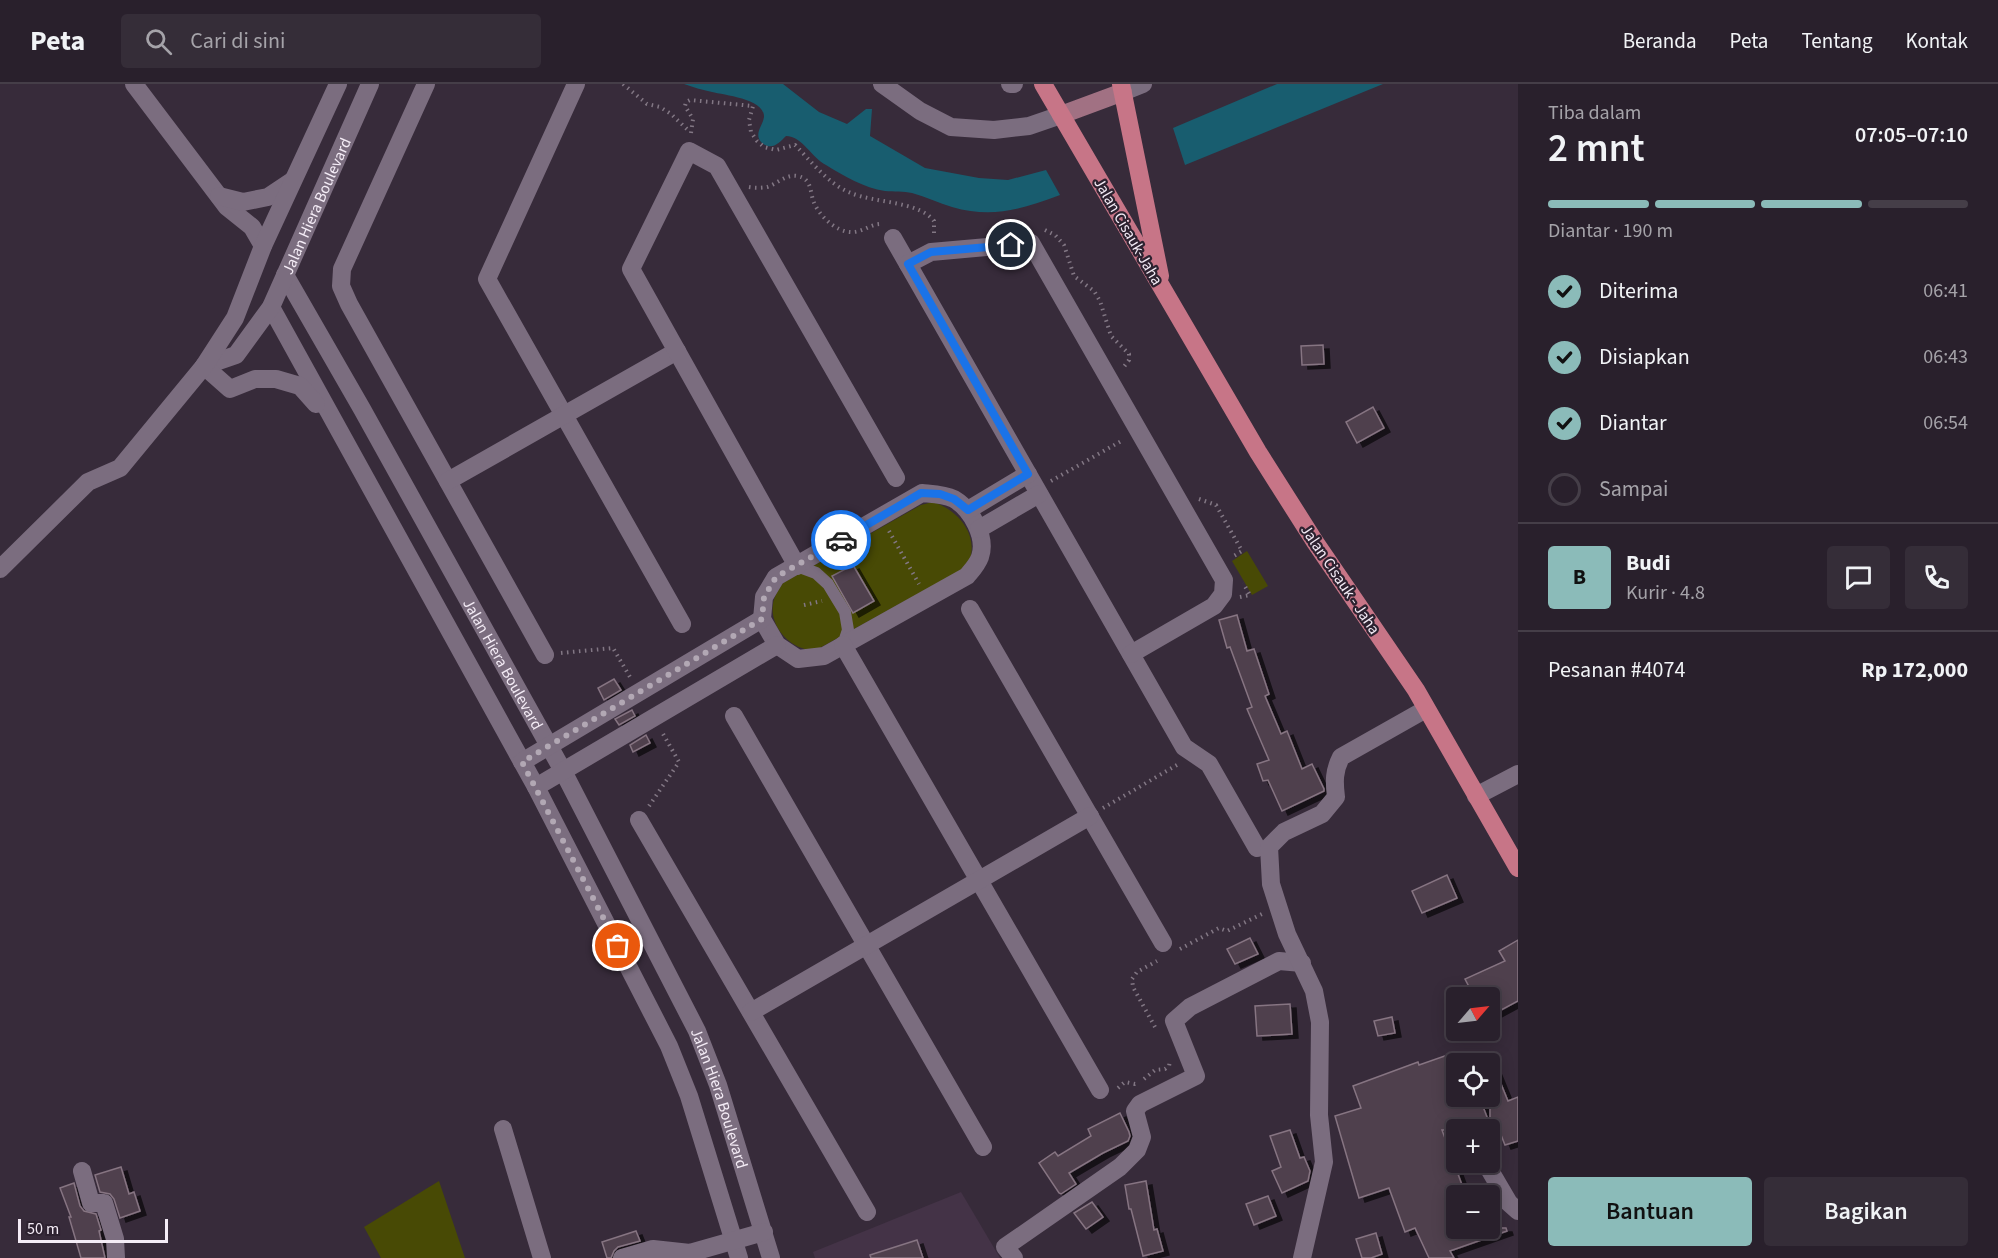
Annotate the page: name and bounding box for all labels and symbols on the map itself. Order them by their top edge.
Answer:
street label: Jalan Hiera Boulevard [277,134,357,278]
street label: Jalan Cisauk-Jaha [1088,174,1168,289]
pin [985,219,1036,270]
courier [811,510,871,570]
street label: Jalan Cisauk - Jaha [1295,520,1385,639]
street label: Jalan Hiera Boulevard [457,595,548,734]
pin [592,920,643,971]
north arrow [1446,987,1500,1041]
street label: Jalan Hiera Boulevard [685,1025,753,1171]
scale bar [18,1216,168,1244]

